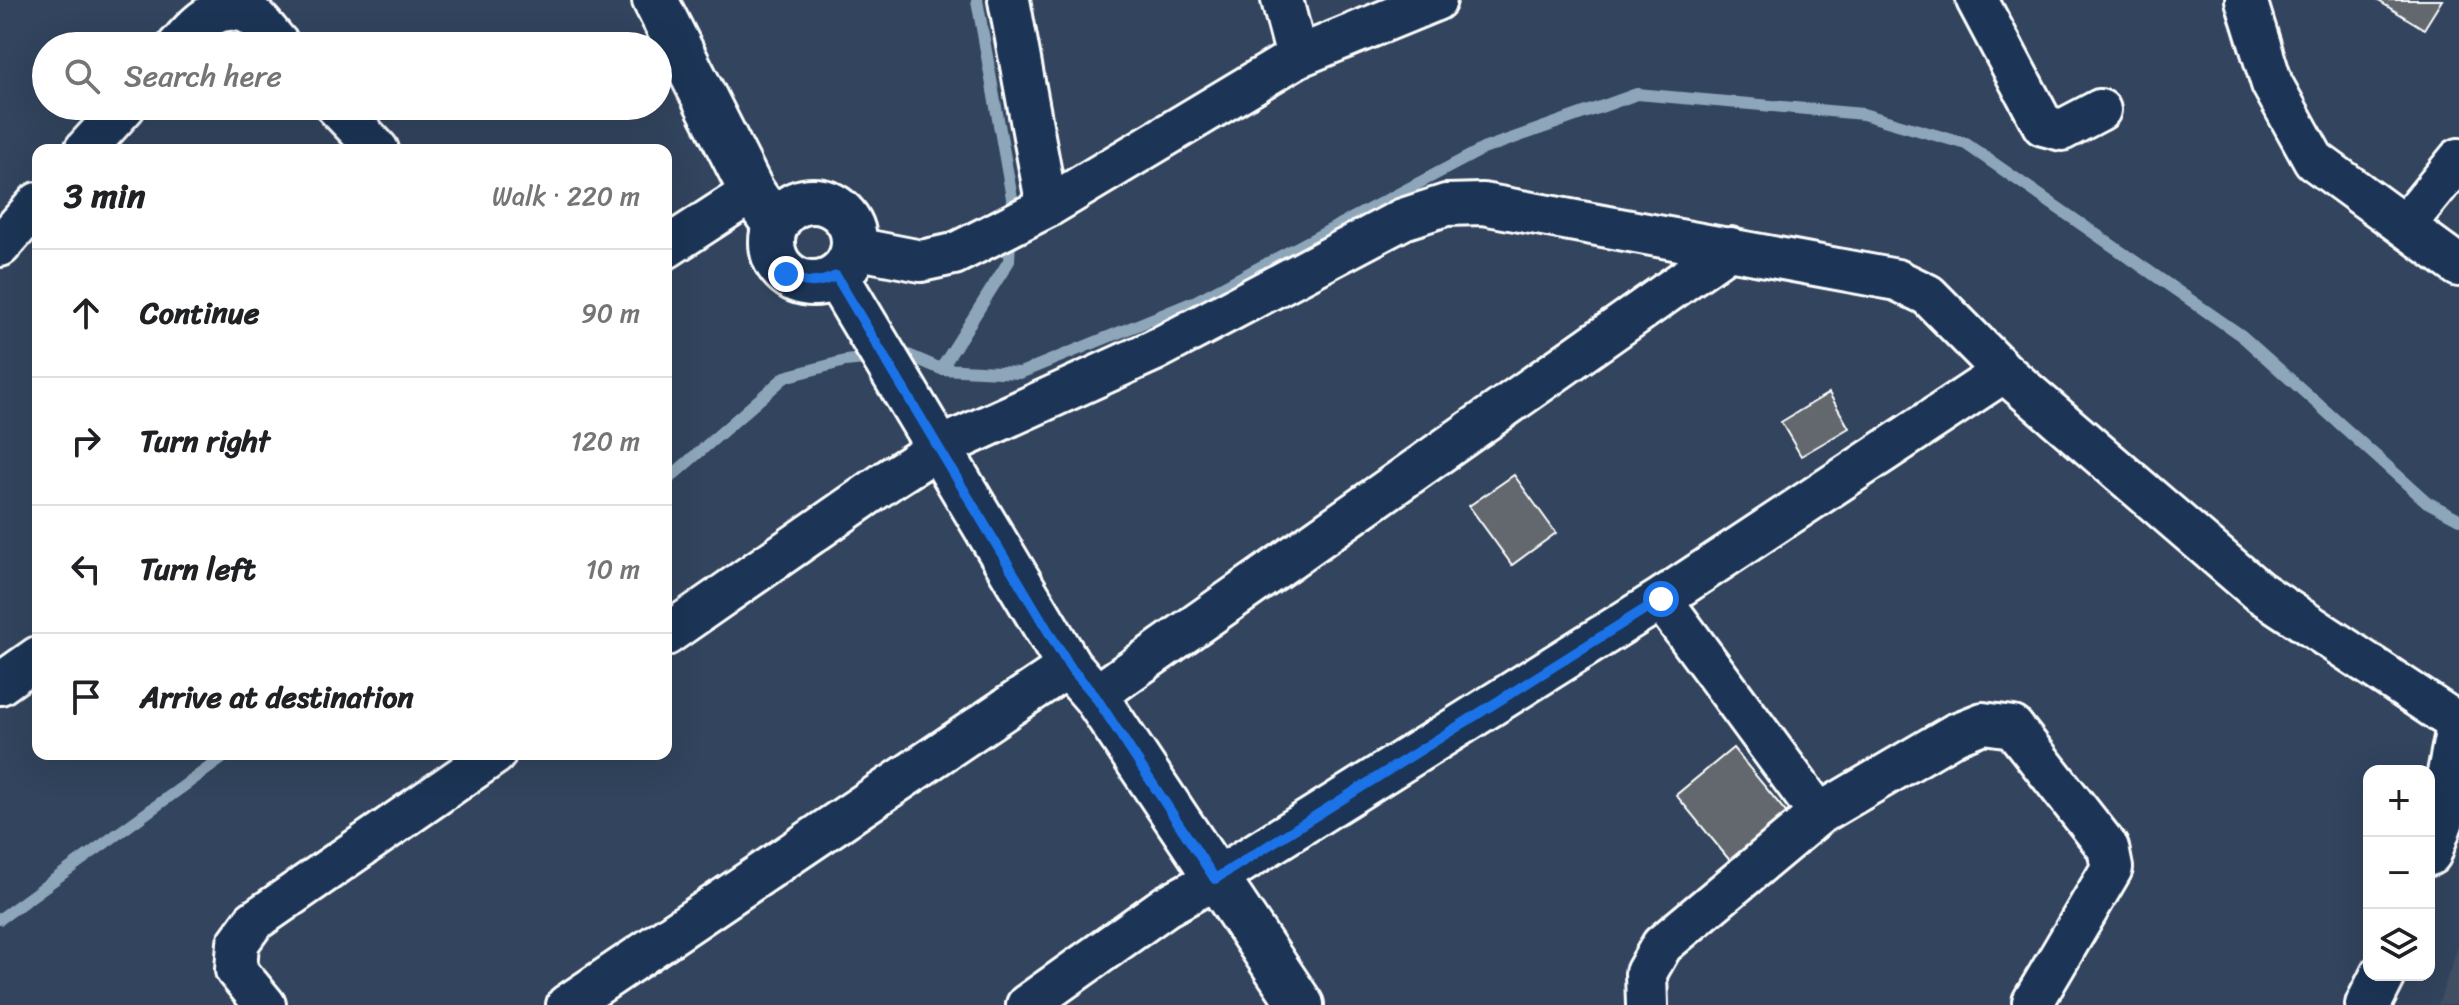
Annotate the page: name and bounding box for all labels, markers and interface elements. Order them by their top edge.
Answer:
search box [32,32,672,120]
text: Search here [124,49,282,103]
icon: search [60,54,104,98]
text: 3 min [64,166,145,226]
text: Walk · 220 m [492,173,640,219]
route end [768,256,804,292]
text: Continue [140,286,259,340]
text: 90 m [581,290,640,336]
icon: ahead [64,291,108,335]
text: Turn right [140,414,270,468]
text: 120 m [571,418,640,464]
icon: right [64,419,108,463]
text: Turn left [140,542,256,596]
text: 10 m [586,546,640,592]
icon: left [64,547,108,591]
route start [1643,581,1679,617]
text: Arrive at destination [140,670,414,724]
icon: arrive [64,675,108,719]
map controls [2363,765,2435,981]
button: + [2363,765,2435,837]
button: − [2363,837,2435,909]
button: layers [2363,909,2435,981]

